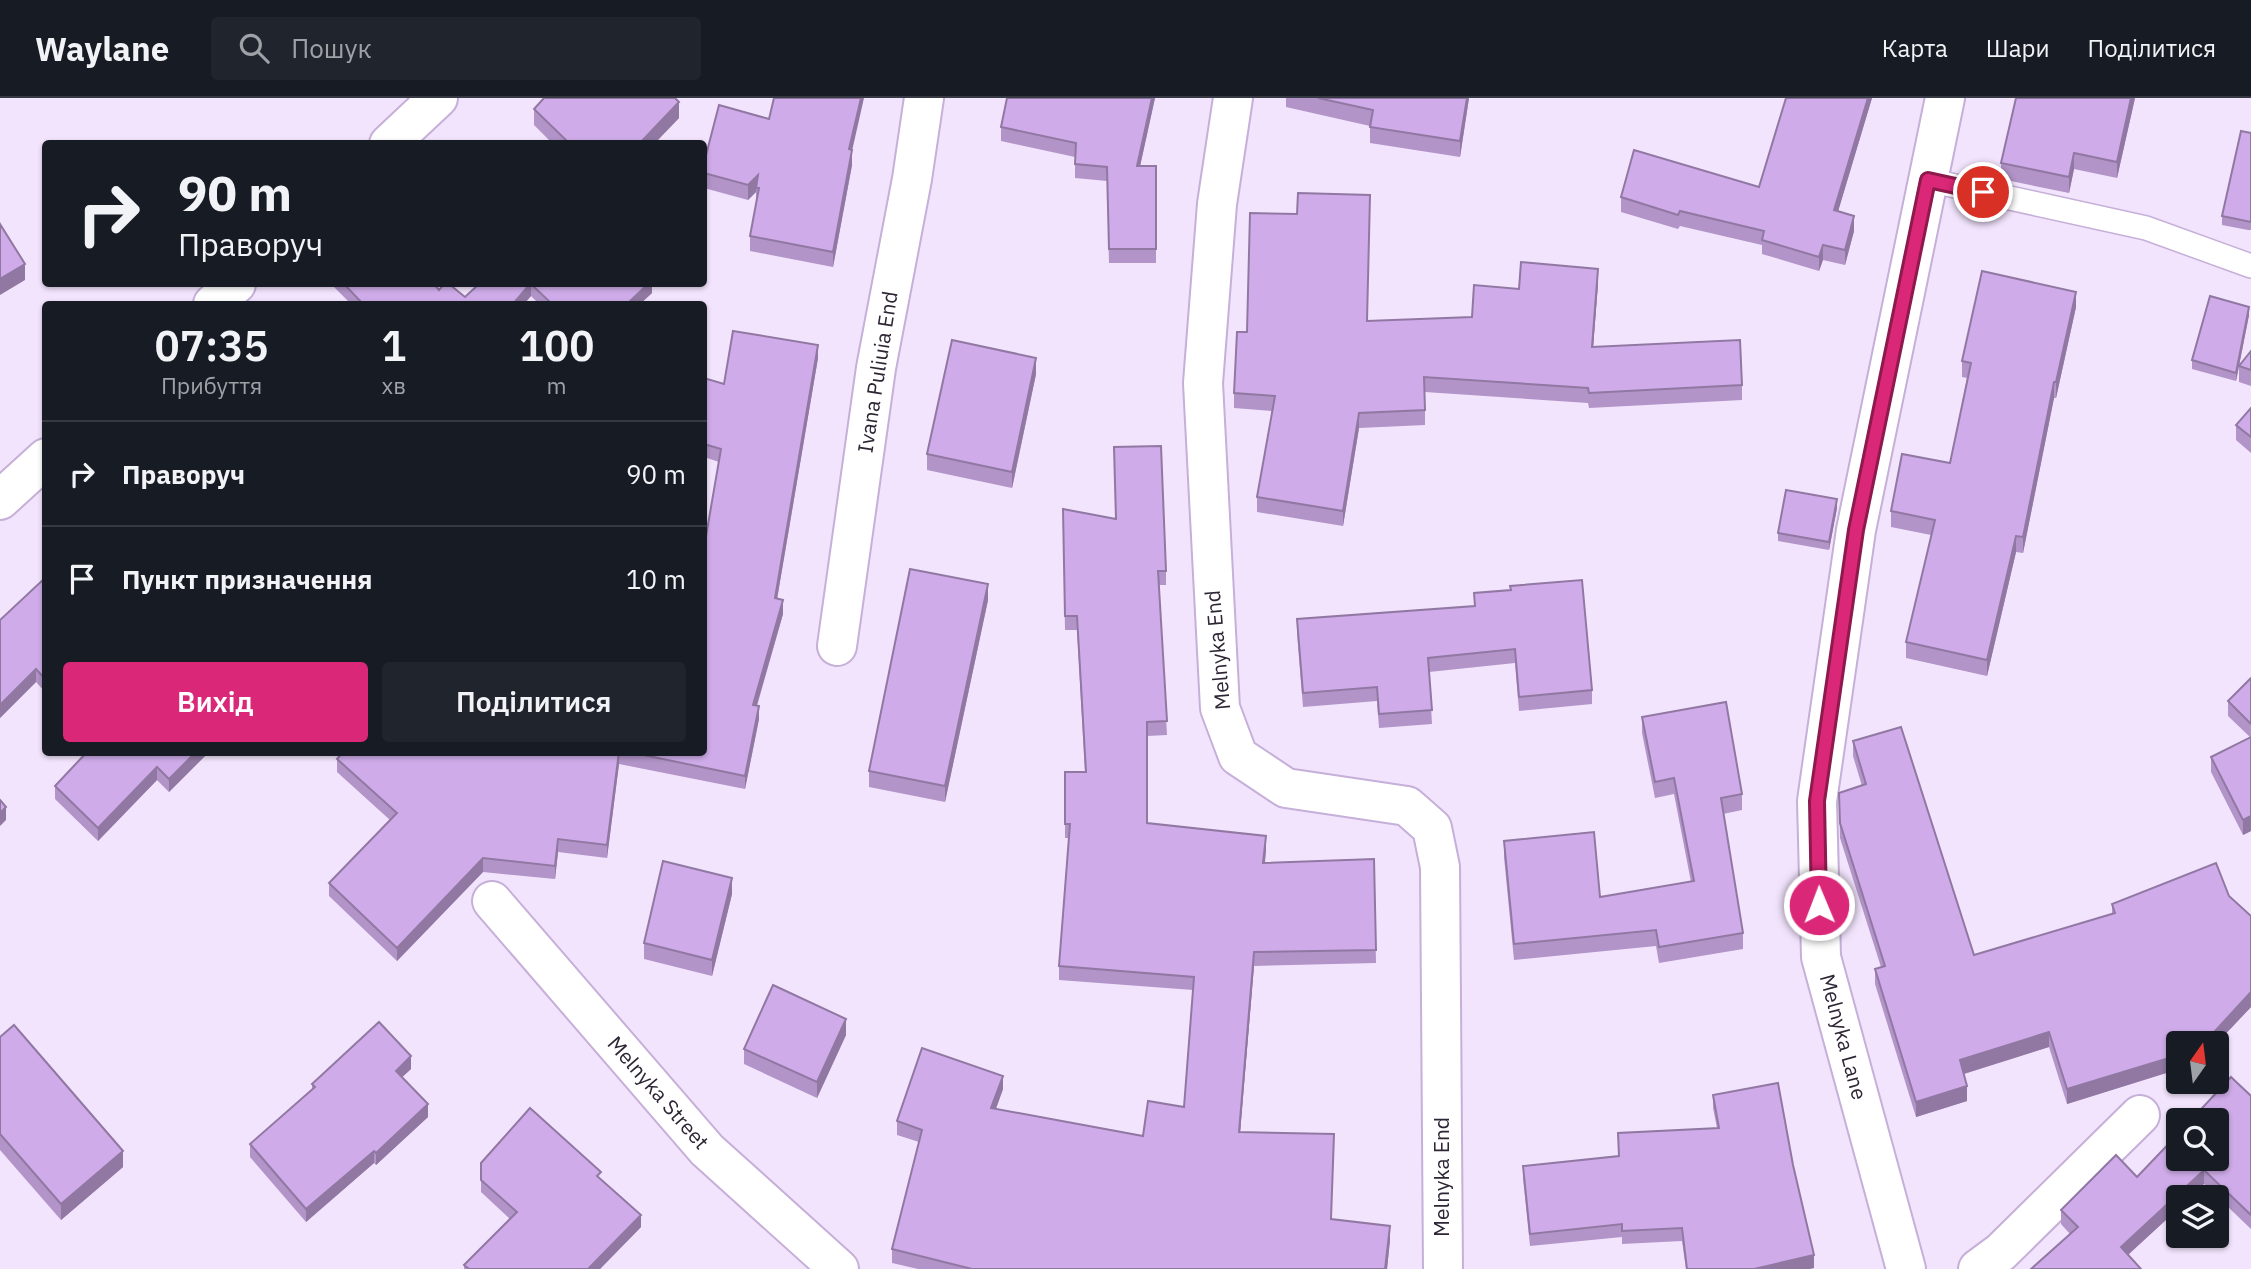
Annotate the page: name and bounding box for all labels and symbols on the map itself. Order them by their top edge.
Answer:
pin [1953,162,2013,222]
street label: Ivana Puliuia End [850,289,904,455]
street label: Melnyka End [1198,589,1236,711]
position arrow [1782,868,1856,942]
street label: Melnyka Lane [1814,971,1874,1103]
street label: Melnyka Street [602,1030,716,1155]
north arrow [2166,1031,2230,1094]
street label: Melnyka End [1427,1117,1455,1237]

